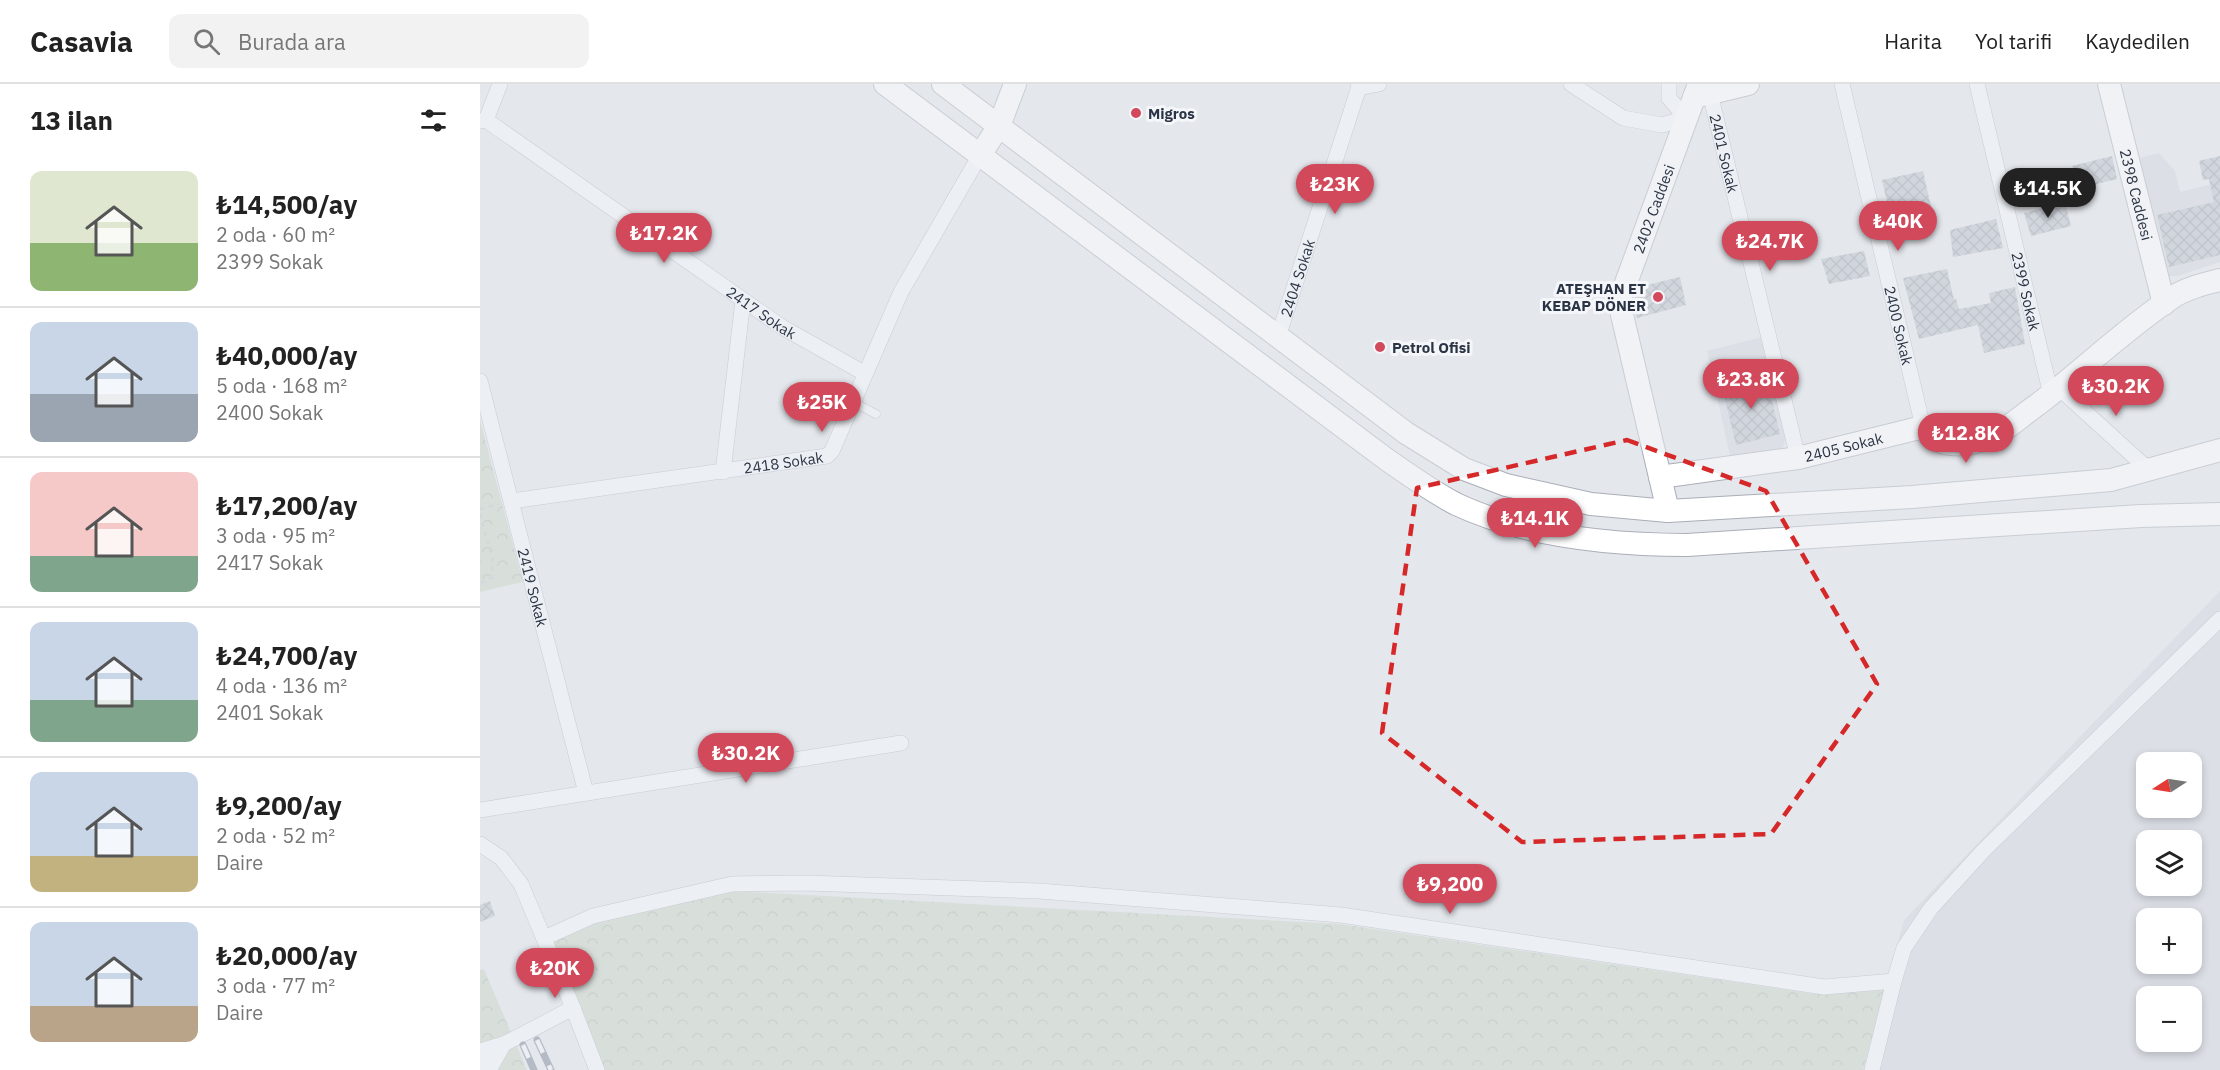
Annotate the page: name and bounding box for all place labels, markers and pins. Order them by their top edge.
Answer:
place label: Migros [1148,104,1195,123]
marker: Migros [1129,106,1143,120]
pin: ₺23K [1299,164,1371,215]
pin: ₺14.5K [1999,168,2097,219]
pin: ₺40K [1862,201,1934,252]
pin: ₺17.2K [615,213,713,264]
pin: ₺24.7K [1721,221,1819,272]
place label: ATEŞHAN ET KEBAP DÖNER [1542,279,1646,315]
marker: ATEŞHAN ET KEBAP DÖNER [1651,290,1665,304]
place label: Petrol Ofisi [1392,338,1471,357]
marker: Petrol Ofisi [1373,340,1387,354]
pin: ₺23.8K [1702,359,1800,410]
pin: ₺30.2K [2067,366,2165,417]
pin: ₺25K [786,382,858,433]
pin: ₺12.8K [1917,413,2015,464]
pin: ₺14.1K [1486,498,1584,549]
pin: ₺30.2K [697,733,795,784]
pin: ₺9,200 [1401,864,1499,915]
pin: ₺20K [519,948,591,999]

